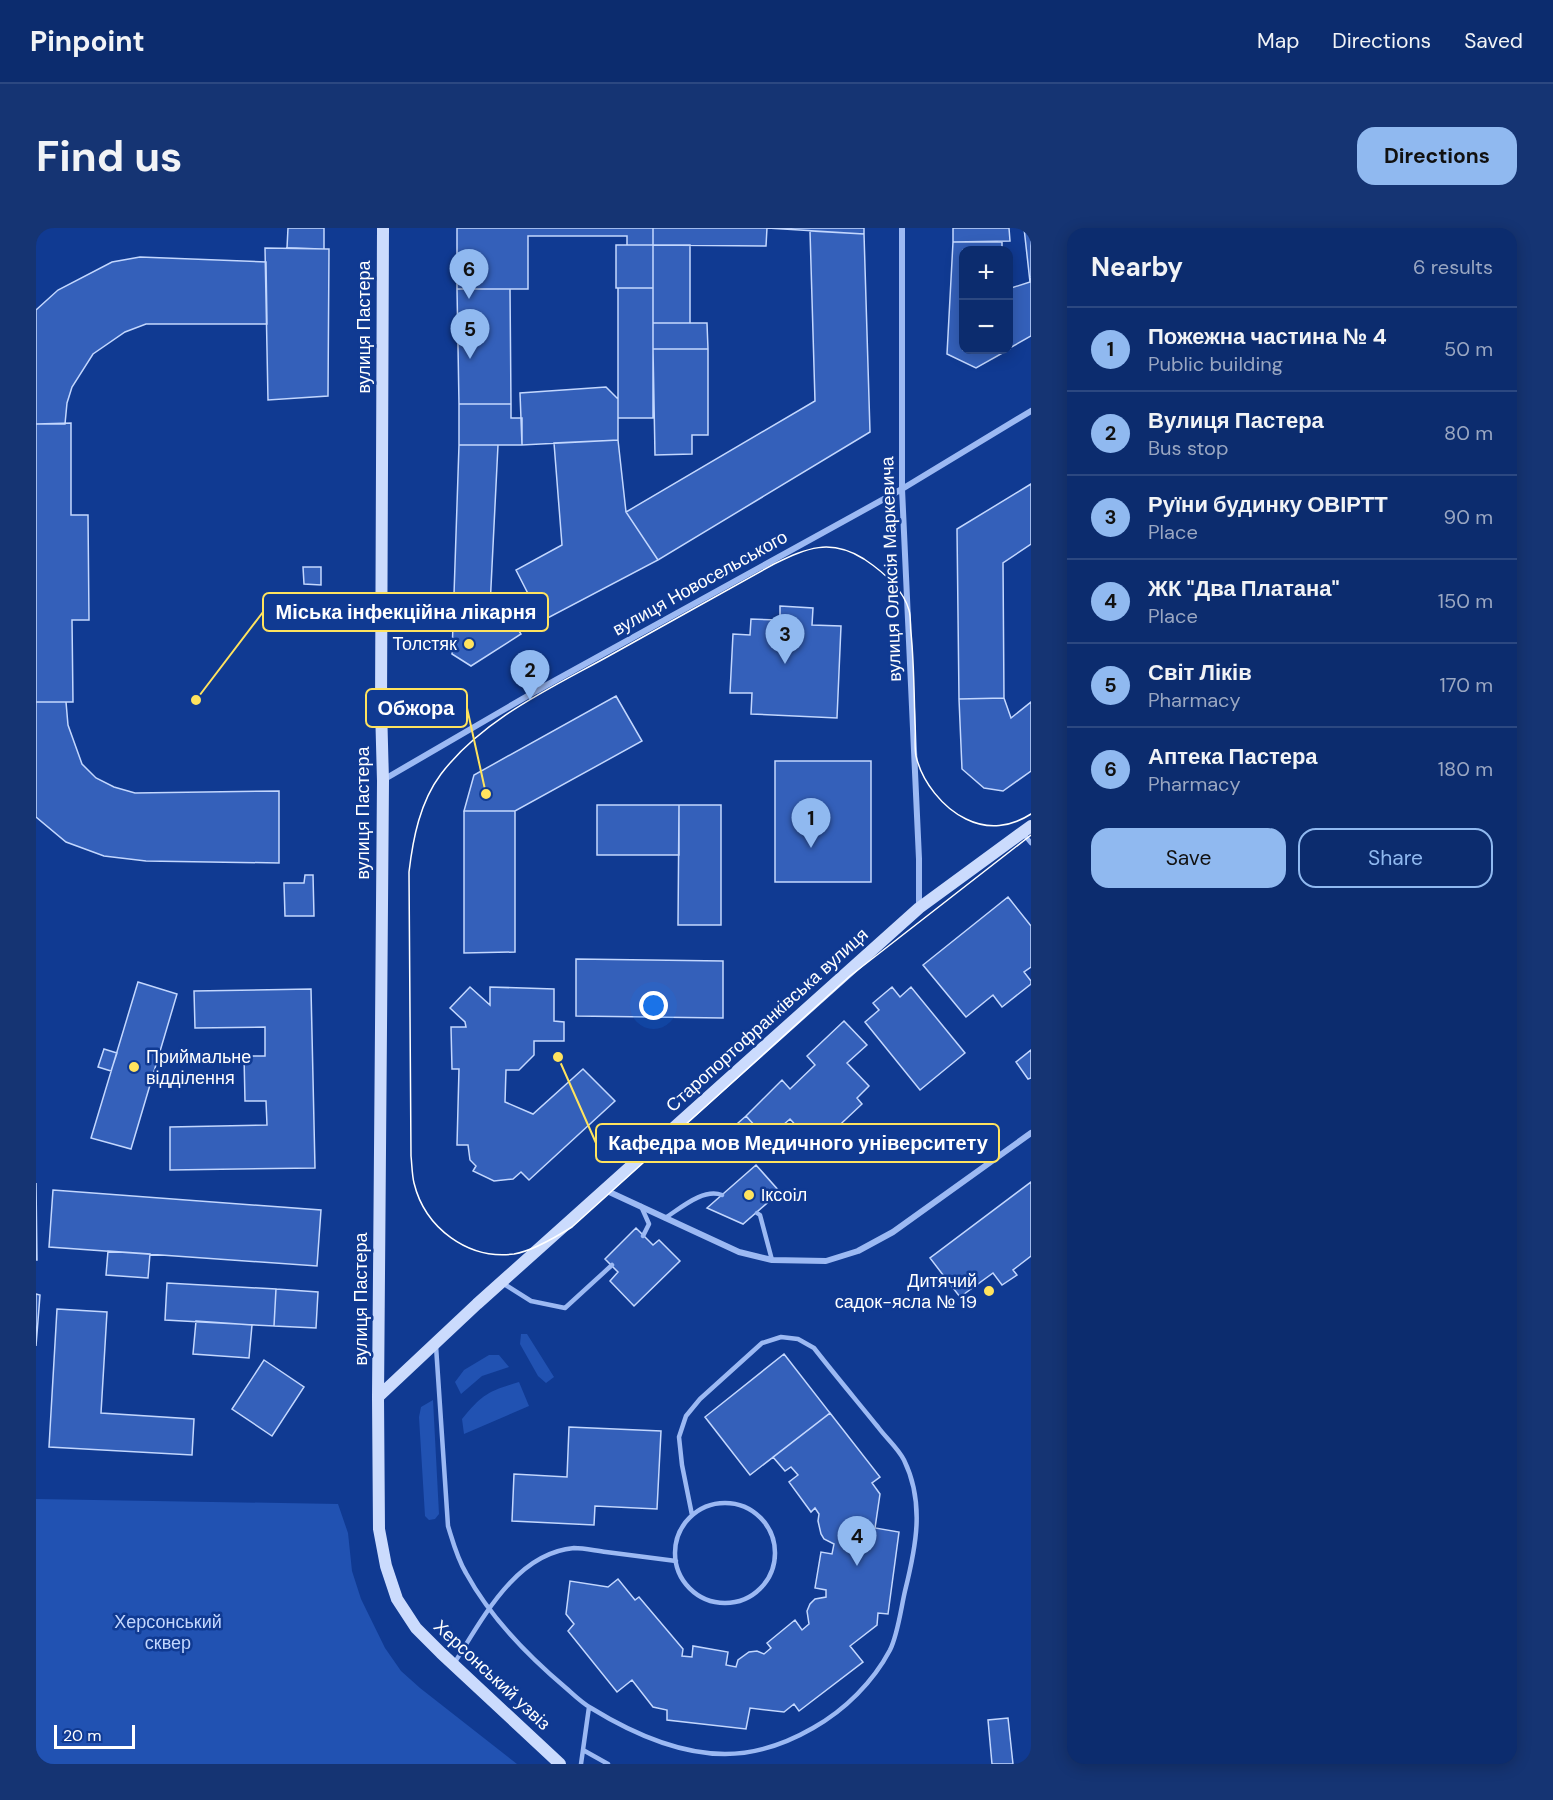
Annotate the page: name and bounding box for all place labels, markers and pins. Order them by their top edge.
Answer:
pin: 6 [450,250,488,299]
pin: 5 [450,310,490,359]
callout: Міська інфекційна лікарня [263,593,548,631]
pin: 3 [766,614,804,664]
place label: Толстяк [392,632,457,656]
marker: Толстяк [462,637,476,651]
pin: 2 [510,650,550,700]
callout: Обжора [366,689,467,727]
pin: 1 [792,798,830,848]
place label: Приймальне відділення [146,1045,251,1090]
marker: Приймальне відділення [127,1060,141,1074]
callout: Кафедра мов Медичного університету [596,1124,999,1162]
place label: Iксоiл [761,1183,807,1207]
marker: Iксоiл [742,1188,756,1202]
place label: Дитячий садок-ясла № 19 [835,1269,977,1314]
marker: Дитячий садок-ясла № 19 [982,1284,996,1298]
pin: 4 [838,1516,876,1566]

